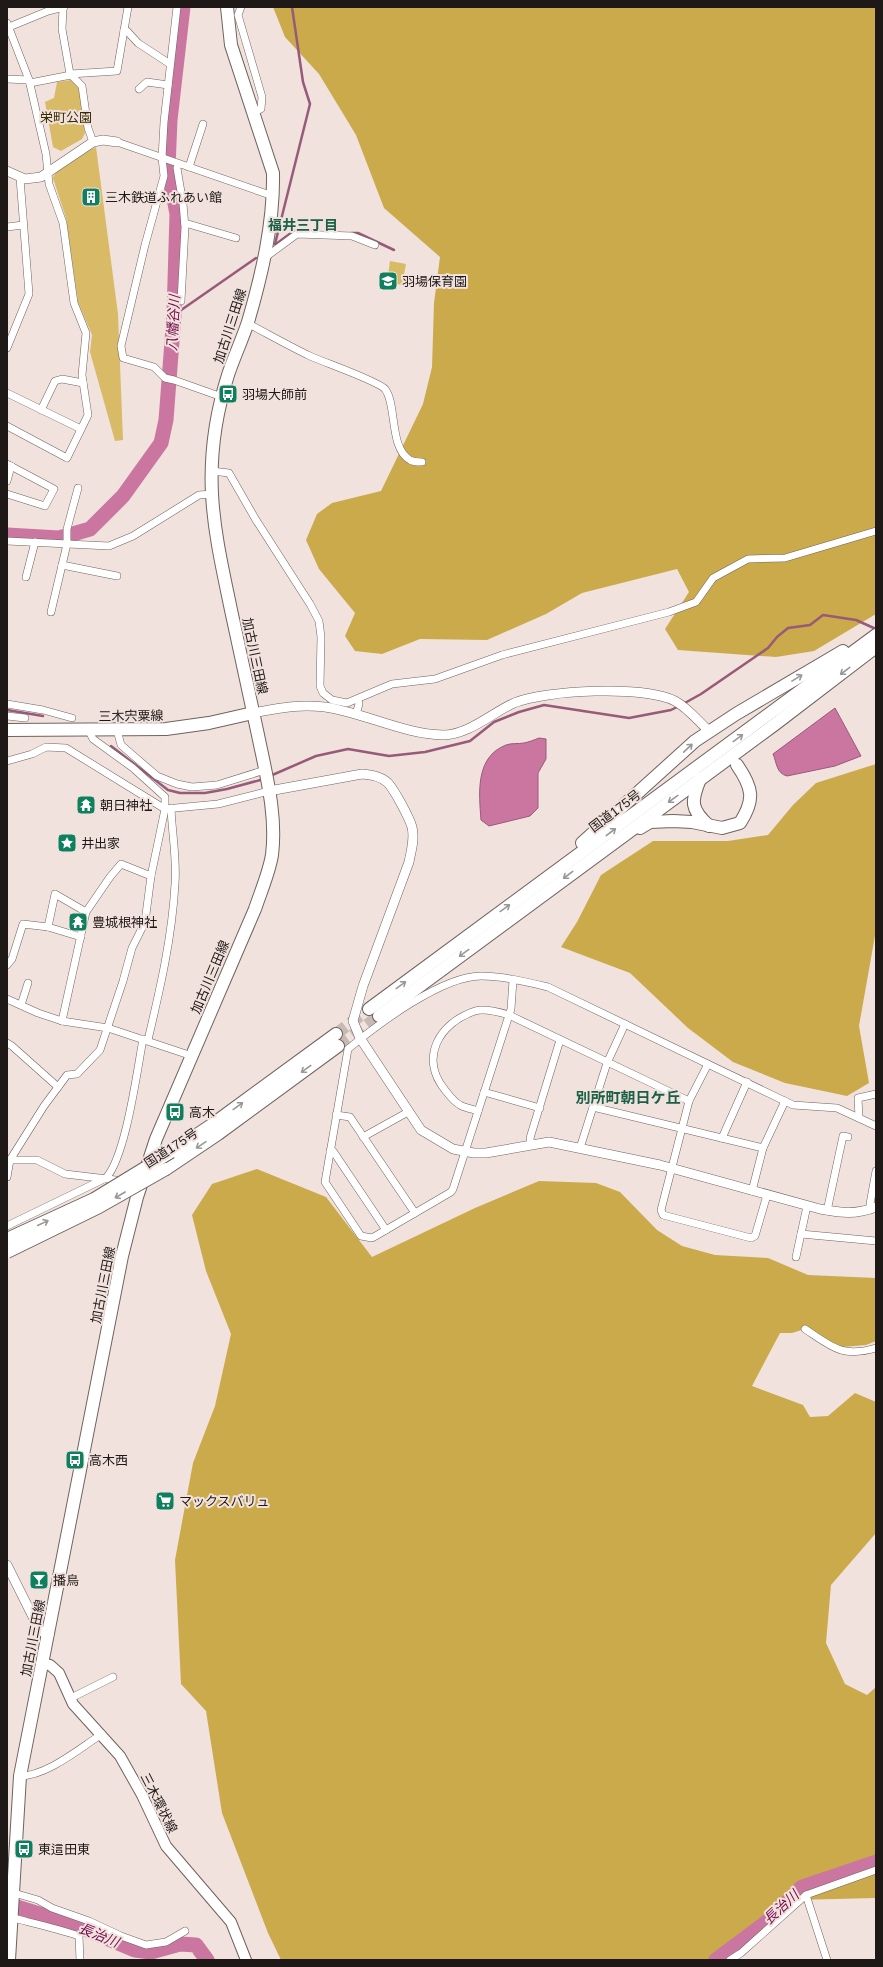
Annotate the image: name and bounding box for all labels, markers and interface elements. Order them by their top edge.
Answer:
park label: 栄町公園 [40,110,92,125]
building icon: 三木鉄道ふれあい館 [80,186,102,208]
place label: 三木鉄道ふれあい館 [105,190,222,205]
district label: 福井三丁目 [268,217,338,233]
school or university icon: 羽場保育園 [377,270,399,292]
place label: 羽場保育園 [402,274,467,289]
street label: 加古川三田線 [211,287,249,365]
water label: 八幡谷川 [164,293,183,351]
bus stop icon: 羽場大師前 [217,383,239,405]
place label: 羽場大師前 [242,387,307,402]
street label: 加古川三田線 [240,616,270,696]
one-way arrow [839,666,850,675]
one-way arrow [791,674,803,682]
street label: 三木宍粟線 [98,708,164,724]
one-way arrow [732,734,743,742]
one-way arrow [683,744,693,753]
street label: 国道175号 [586,787,644,835]
temple icon: 朝日神社 [75,794,97,816]
one-way arrow [668,794,679,803]
place label: 朝日神社 [100,798,152,813]
one-way arrow [605,828,616,836]
place icon: 井出家 [56,832,78,854]
place label: 井出家 [81,836,120,851]
one-way arrow [563,871,574,880]
one-way arrow [500,904,511,912]
temple icon: 豊城根神社 [67,911,89,933]
place label: 豊城根神社 [92,915,157,930]
street label: 加古川三田線 [188,938,232,1016]
one-way arrow [459,949,470,957]
one-way arrow [395,981,406,990]
one-way arrow [301,1065,312,1073]
district label: 別所町朝日ケ丘 [575,1089,681,1106]
bus stop icon: 高木 [164,1101,186,1123]
one-way arrow [232,1102,243,1110]
place label: 高木 [189,1105,215,1120]
street label: 国道175号 [141,1125,201,1171]
one-way arrow [196,1141,207,1149]
one-way arrow [114,1192,126,1199]
one-way arrow [36,1219,48,1226]
street label: 加古川三田線 [88,1245,118,1325]
bus stop icon: 高木西 [64,1449,86,1471]
place label: 高木西 [89,1453,128,1468]
supermarket icon: マックスバリュ [154,1490,176,1512]
place label: マックスバリュ [179,1494,270,1509]
bar icon: 播鳥 [28,1569,50,1591]
place label: 播鳥 [53,1573,79,1588]
street label: 加古川三田線 [18,1598,48,1678]
street label: 三木環状線 [138,1771,180,1835]
bus stop icon: 東這田東 [13,1838,35,1860]
place label: 東這田東 [38,1842,90,1857]
water label: 長治川 [760,1885,803,1927]
water label: 長治川 [77,1920,123,1951]

